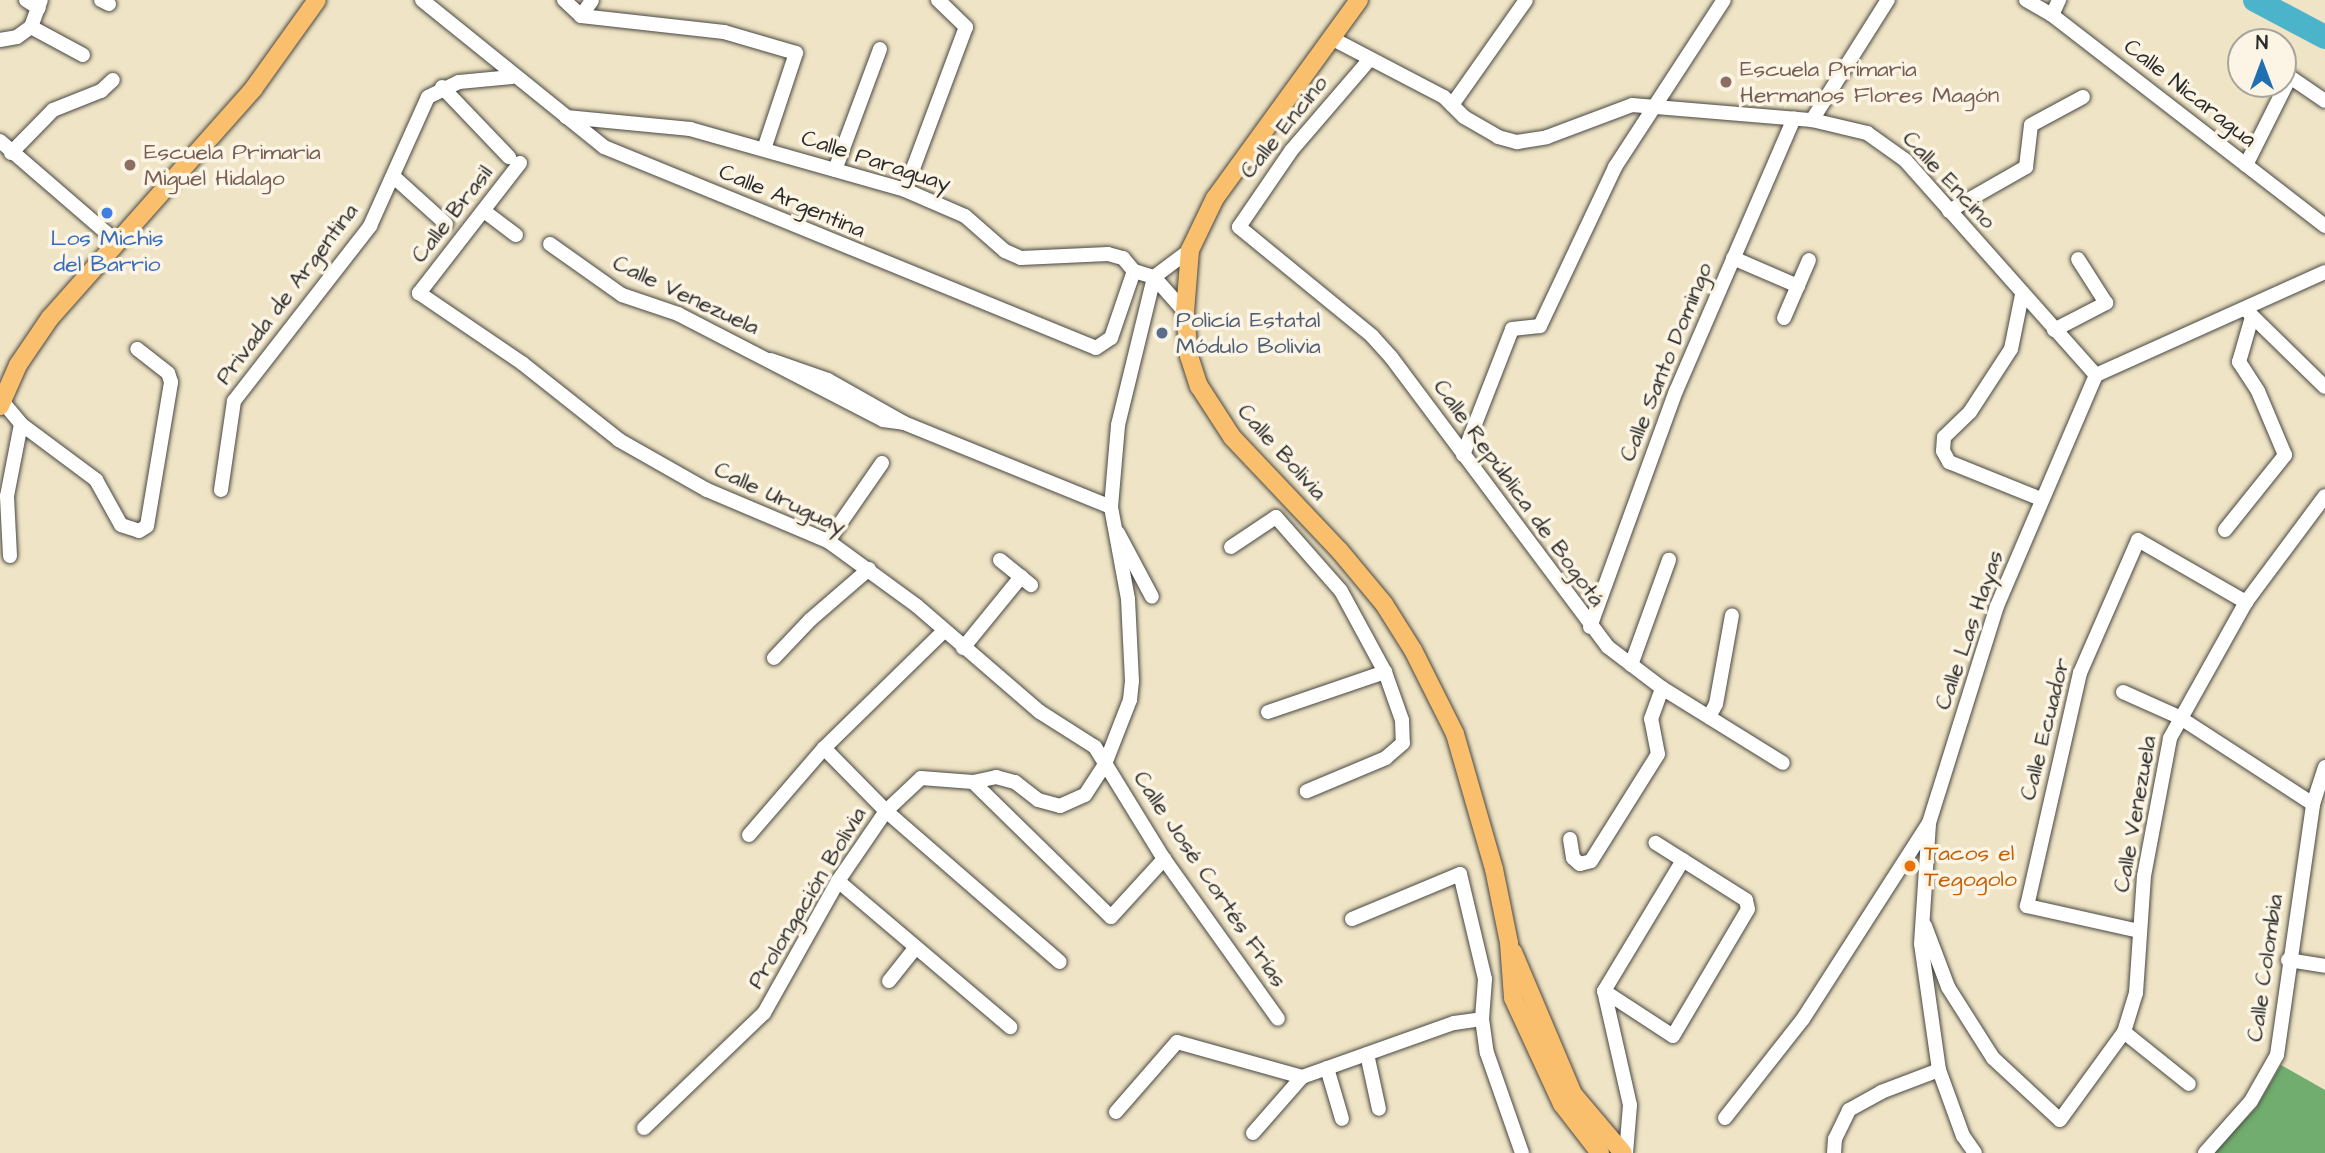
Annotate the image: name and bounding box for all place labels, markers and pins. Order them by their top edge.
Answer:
place label: Escuela Primaria Hermanos Flores Magón [1740,55,1999,109]
marker: Escuela Primaria Hermanos Flores Magón [1718,74,1734,90]
place label: Escuela Primaria Miguel Hidalgo [144,138,321,192]
marker: Escuela Primaria Miguel Hidalgo [122,157,138,173]
marker: Los Michis del Barrio [99,205,115,221]
place label: Los Michis del Barrio [50,224,164,278]
place label: Policía Estatal Módulo Bolivia [1176,306,1321,360]
marker: Policía Estatal Módulo Bolivia [1154,325,1170,341]
place label: Tacos el Tegogolo [1924,839,2017,893]
marker: Tacos el Tegogolo [1902,858,1918,874]

